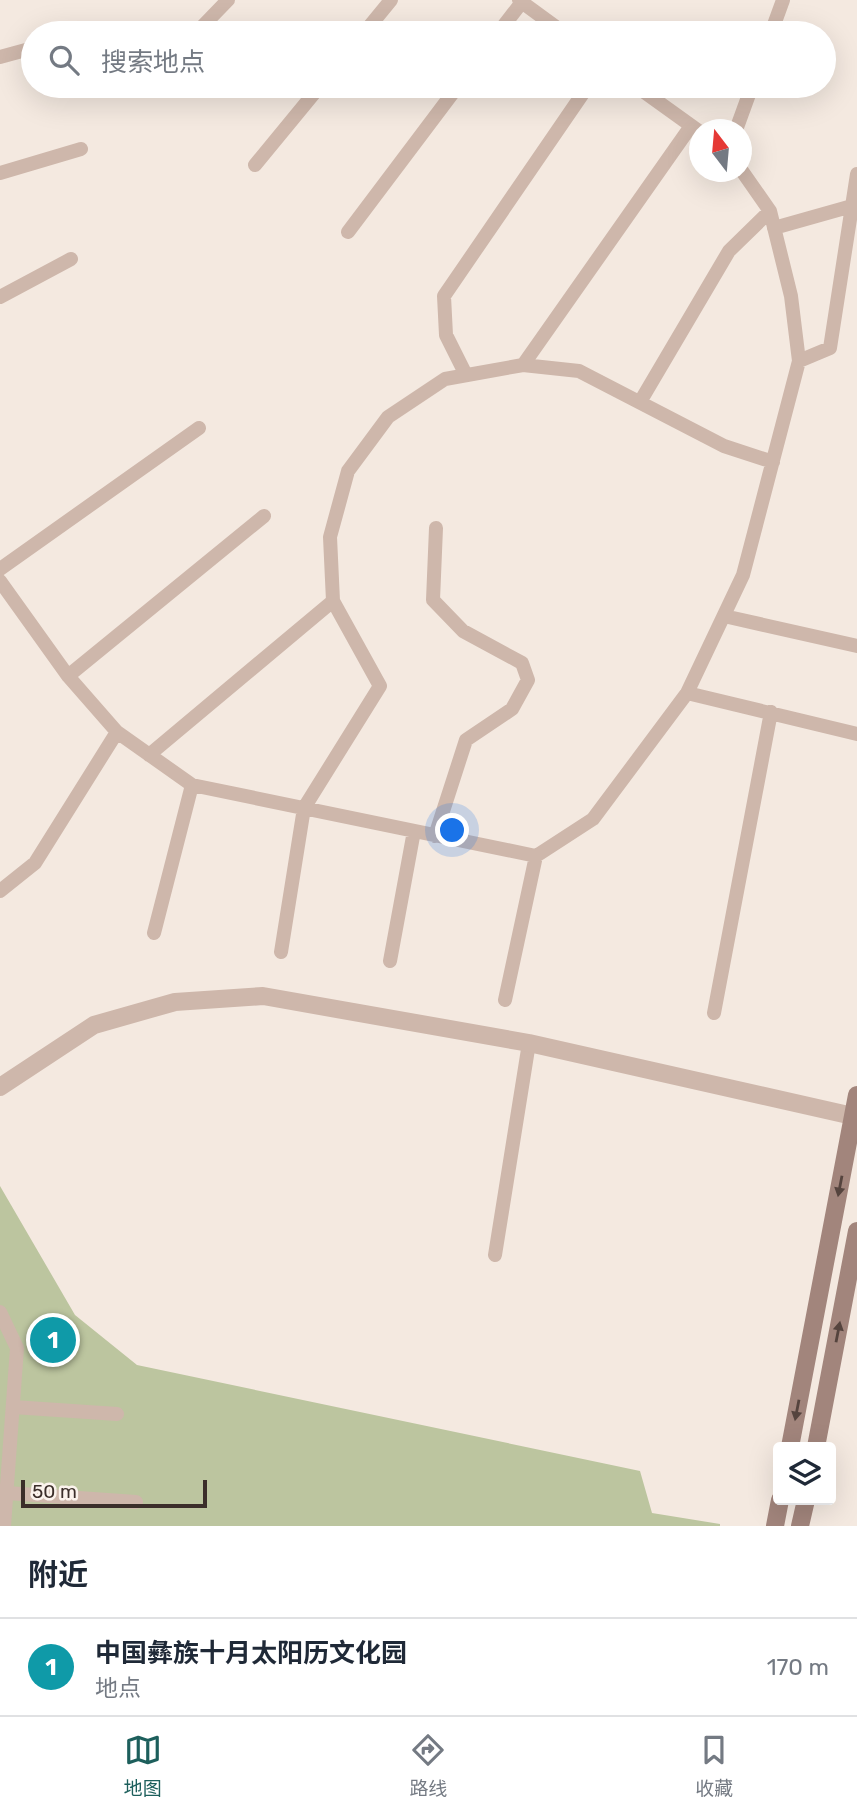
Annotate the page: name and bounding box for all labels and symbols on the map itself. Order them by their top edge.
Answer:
north arrow [689,119,752,182]
your location [435,813,469,847]
one-way arrow [834,1175,845,1197]
pin: 1 [30,1314,76,1366]
one-way arrow [832,1321,843,1343]
one-way arrow [791,1399,802,1421]
scale bar [21,1477,206,1509]

